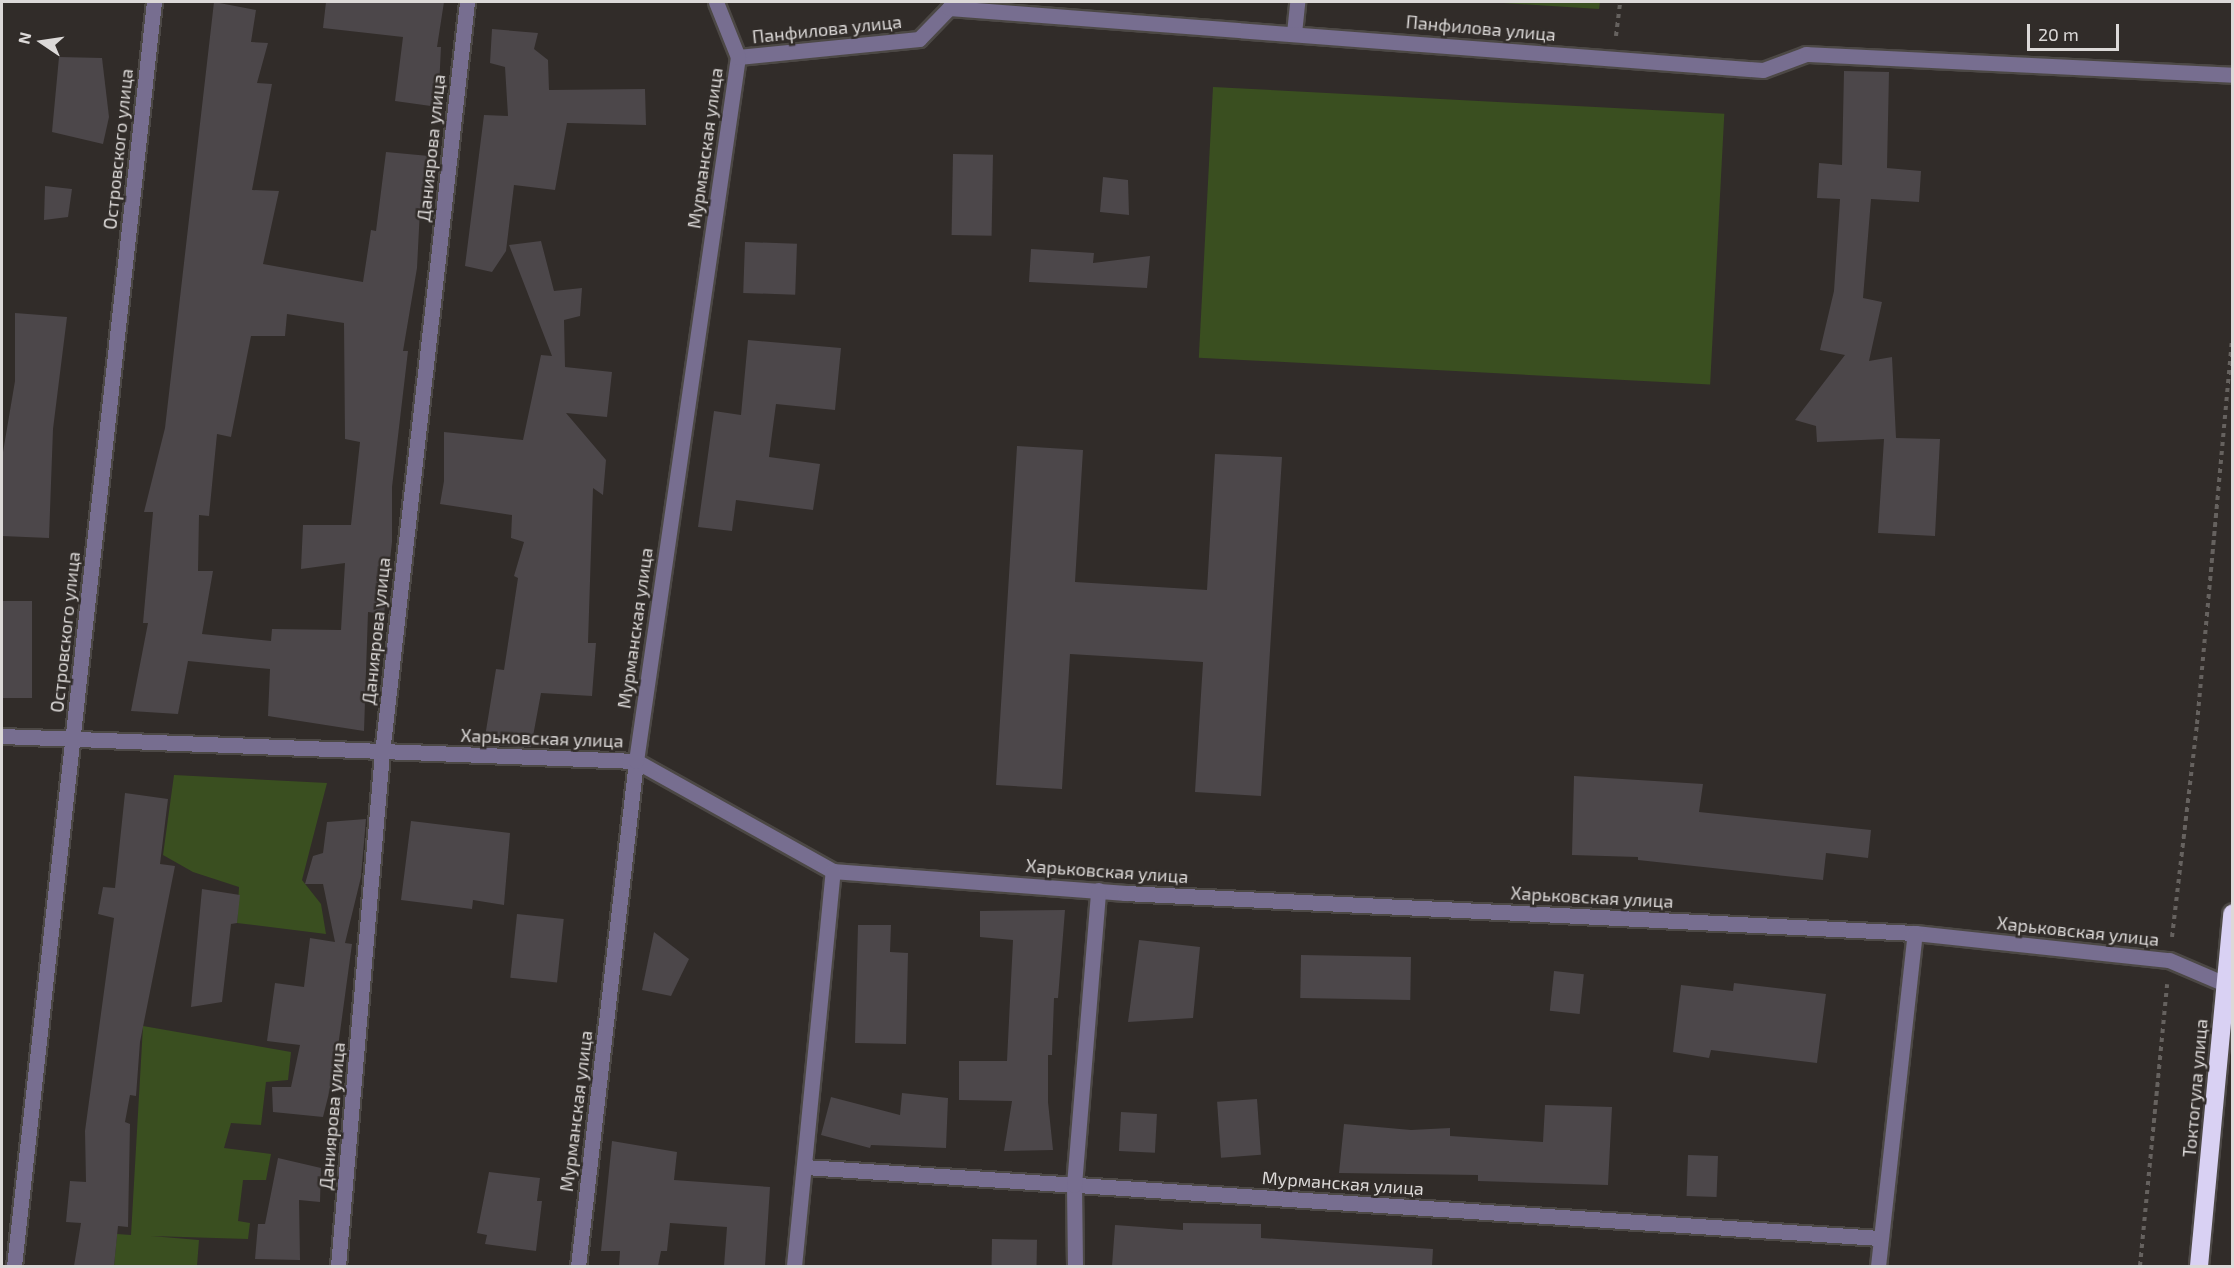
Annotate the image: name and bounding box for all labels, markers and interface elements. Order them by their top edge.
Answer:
street label: Панфилова улица [751,10,903,48]
street label: Панфилова улица [1405,11,1557,45]
north arrow [12,12,72,72]
scale bar [2030,12,2122,50]
text: 20 m [2038,23,2079,45]
text: N [13,30,35,46]
street label: Мурманская улица [683,66,727,230]
street label: Островского улица [99,67,137,231]
street label: Даниярова улица [413,73,449,223]
street label: Мурманская улица [613,546,657,710]
street label: Островского улица [46,550,84,714]
street label: Даниярова улица [358,556,394,706]
street label: Харьковская улица [460,724,624,752]
street label: Харьковская улица [1025,855,1189,887]
street label: Харьковская улица [1510,882,1674,912]
street label: Харьковская улица [1996,912,2160,950]
street label: Токтогула улица [2178,1018,2212,1158]
street label: Мурманская улица [555,1029,597,1193]
street label: Даниярова улица [315,1041,349,1191]
street label: Мурманская улица [1261,1167,1425,1199]

